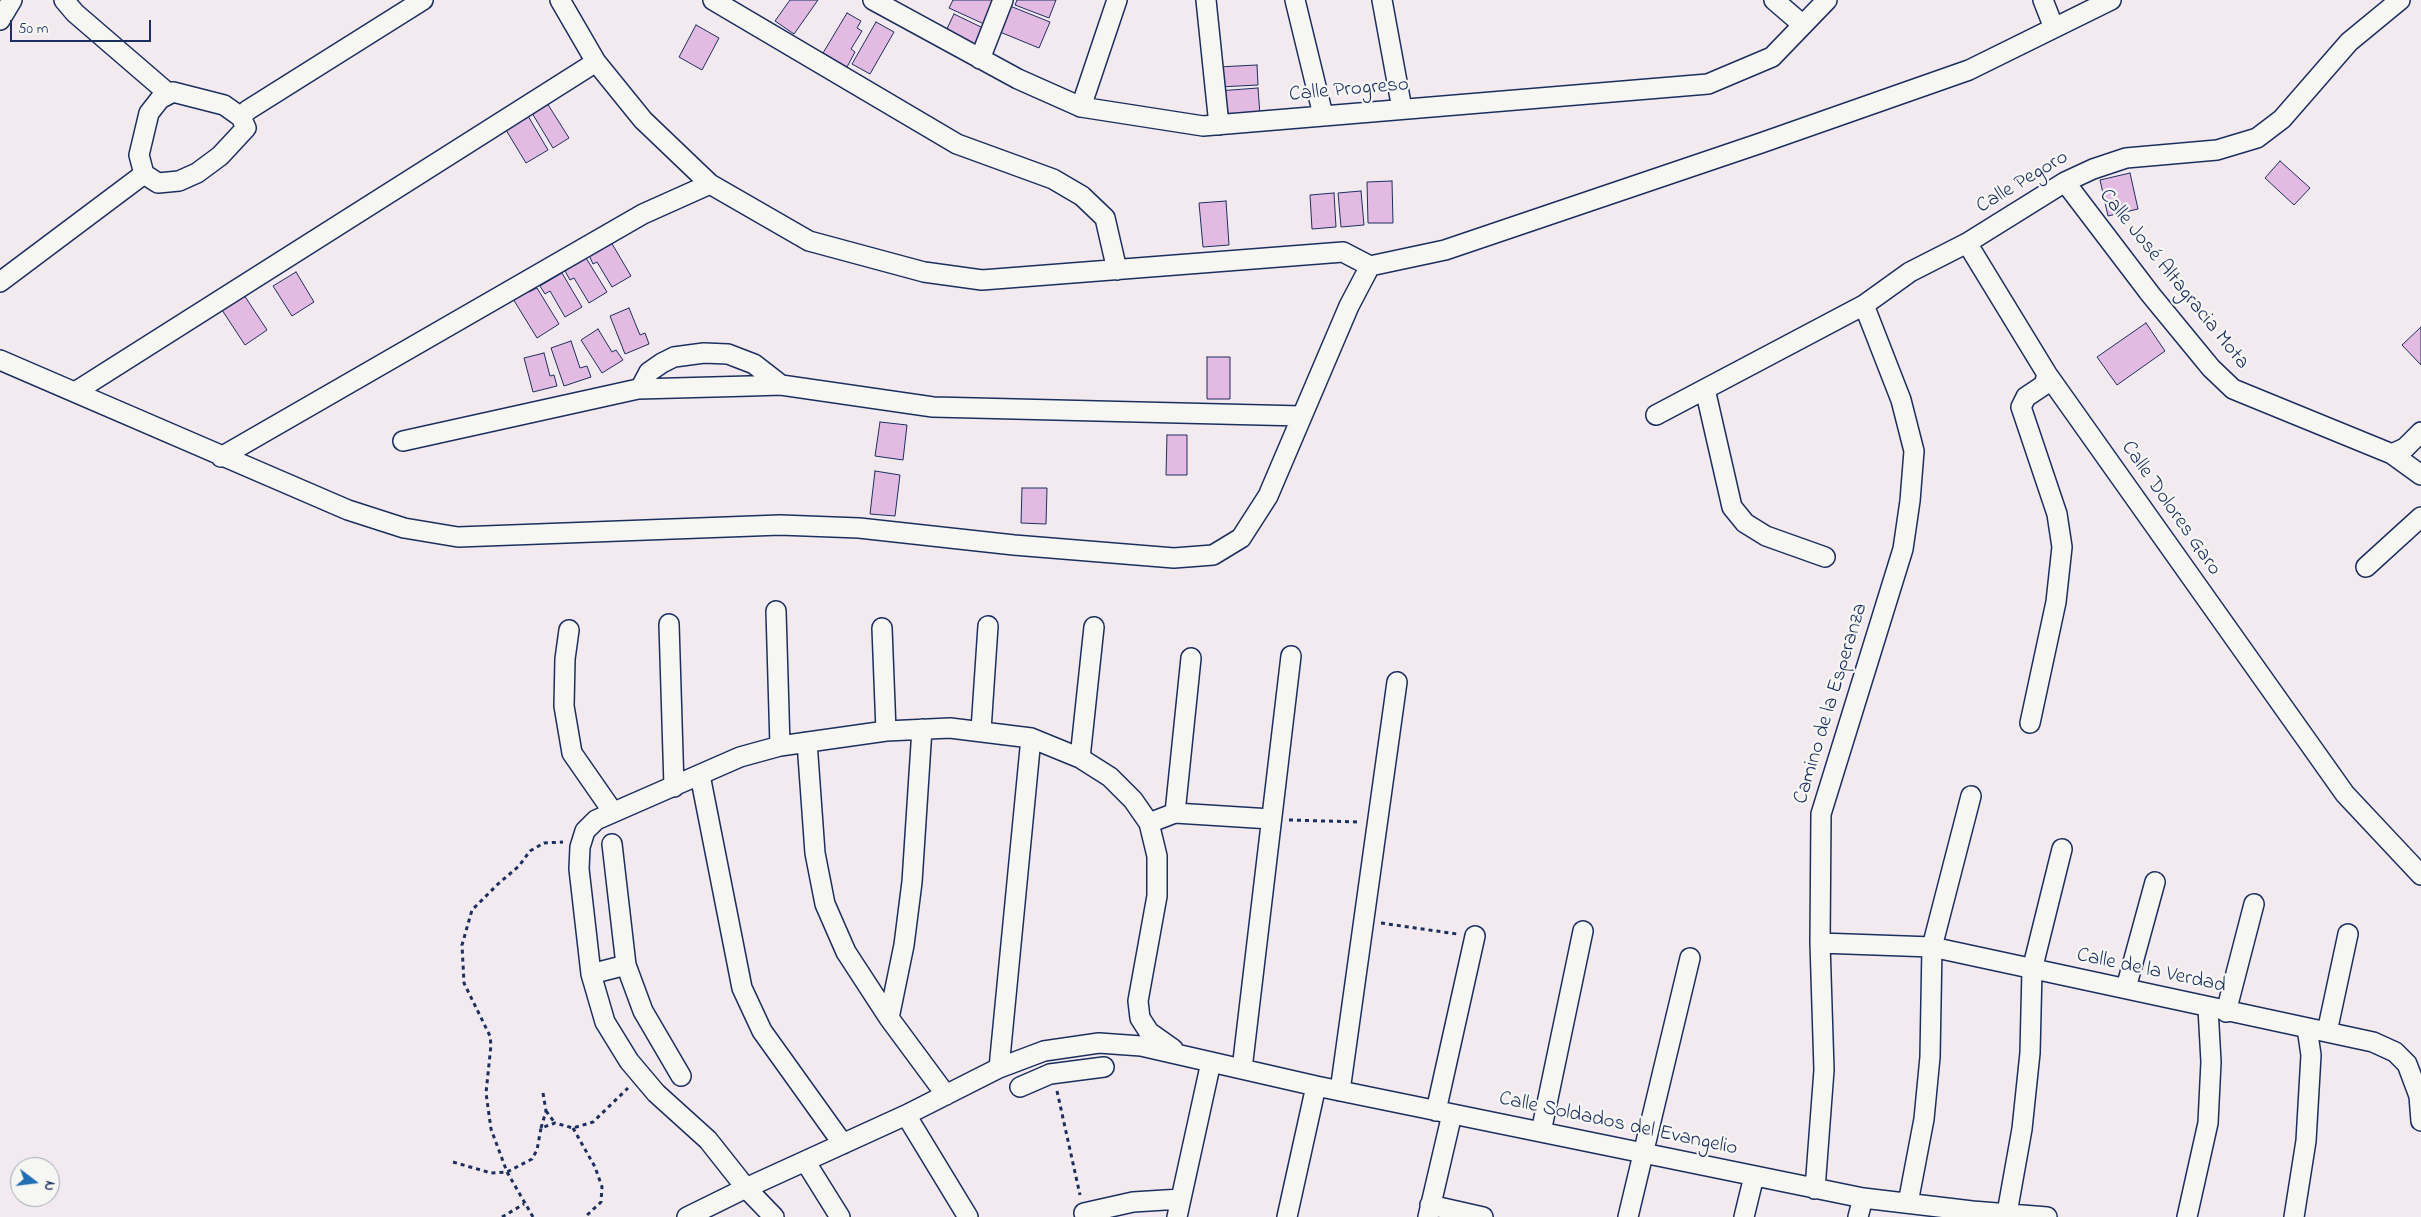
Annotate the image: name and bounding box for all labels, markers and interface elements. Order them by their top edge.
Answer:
scale bar [12,10,154,42]
text: 50 m [18,18,48,40]
street label: Calle Progreso [1288,73,1410,109]
street label: Calle Pegoro [1972,146,2074,220]
street label: Calle José Altagracia Mota [2092,185,2254,375]
street label: Calle Dolores Garo [2114,437,2226,581]
street label: Camino de la Esperanza [1789,601,1875,807]
street label: Calle de la Verdad [2074,944,2228,1000]
street label: Calle Soldados del Evangelio [1496,1087,1740,1163]
north arrow [10,1157,60,1207]
text: N [38,1178,60,1193]

